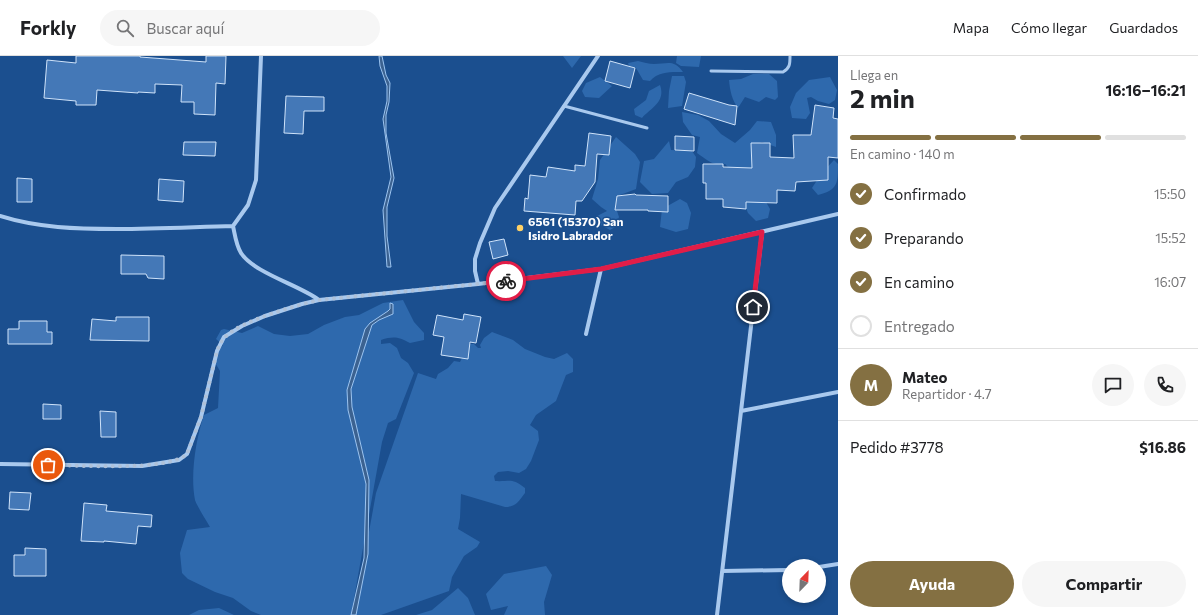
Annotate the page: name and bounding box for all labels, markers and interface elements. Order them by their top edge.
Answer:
search box [100,10,380,46]
text: Forkly [20,16,76,39]
icon: search [114,17,136,39]
text: Buscar aquí [146,19,224,37]
text: Mapa [953,19,989,36]
text: Cómo llegar [1011,19,1087,36]
text: Guardados [1109,19,1178,36]
text: Llega en [850,67,898,83]
text: 16:16–16:21 [1105,81,1186,99]
text: 2 min [850,82,915,113]
text: En camino · 140 m [850,146,955,162]
icon: check [850,183,872,205]
text: Confirmado [884,185,966,203]
text: 15:50 [1154,186,1186,202]
place label: 6561 (15370) San Isidro Labrador [528,214,623,242]
marker: 6561 (15370) San Isidro Labrador [515,223,525,233]
icon: check [850,227,872,249]
text: Preparando [884,229,964,247]
text: 15:52 [1155,230,1186,246]
courier [486,261,526,301]
icon: bike [495,270,517,292]
icon: check [850,271,872,293]
text: En camino [884,273,954,291]
text: 16:07 [1154,274,1186,290]
pin [736,290,770,324]
icon: home [742,296,764,318]
text: Entregado [884,317,955,335]
button: chat [1092,364,1134,406]
button: phone [1144,364,1186,406]
text: Mateo [902,368,947,386]
text: M [864,376,878,394]
text: Repartidor · 4.7 [902,386,992,402]
text: Pedido #3778 [850,438,944,456]
text: $16.86 [1139,438,1186,456]
pin [31,448,65,482]
icon: bag [37,454,59,476]
north arrow [782,559,826,603]
map controls [782,559,826,603]
button: Ayuda [850,561,1014,607]
button: Compartir [1022,561,1186,607]

